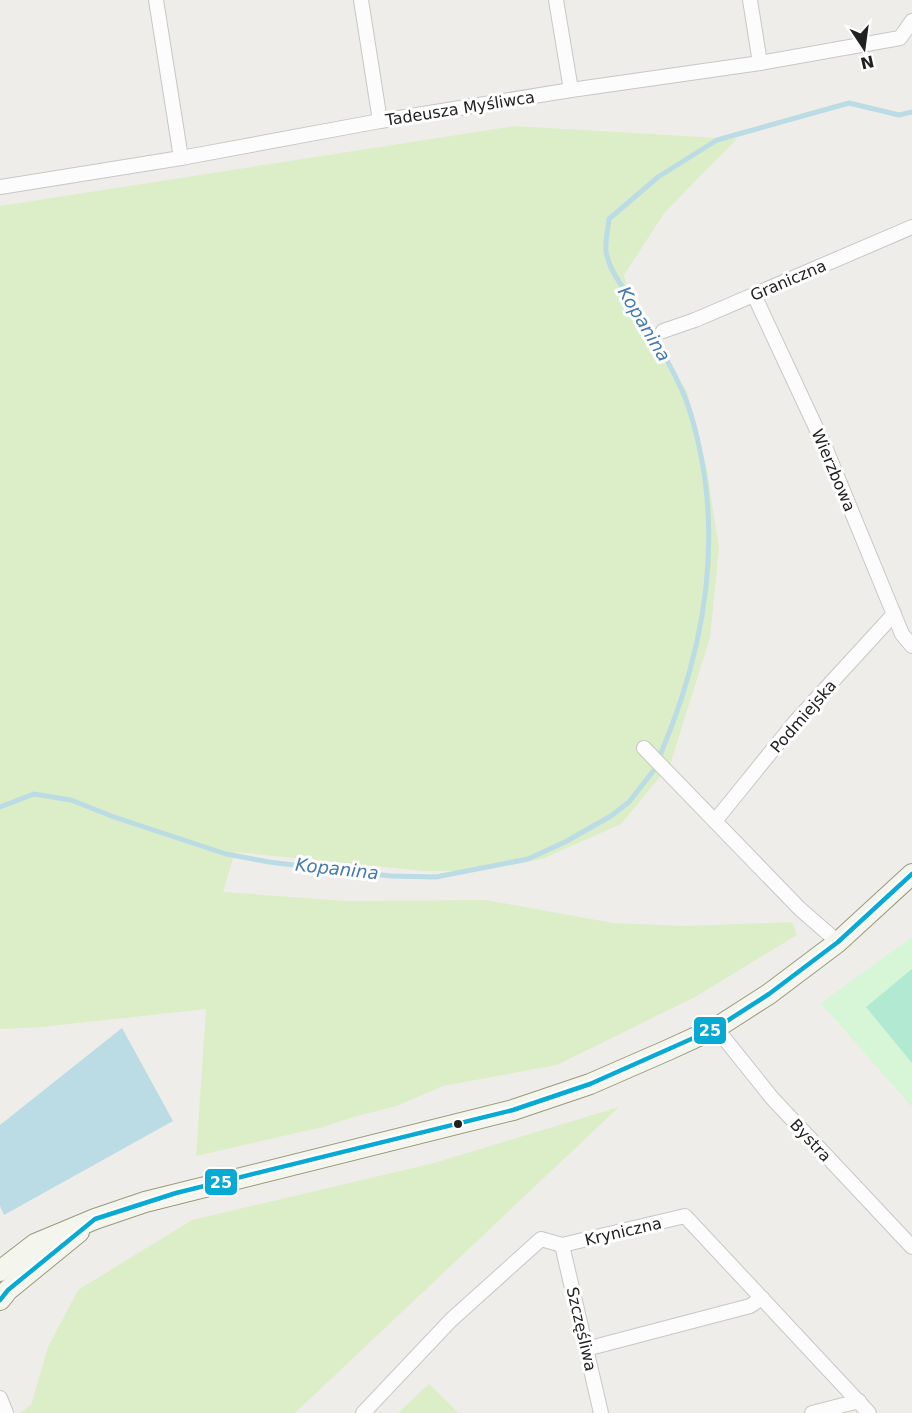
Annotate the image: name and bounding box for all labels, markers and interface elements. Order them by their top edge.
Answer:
north arrow [834,18,894,78]
text: N [859,51,876,73]
street label: Tadeusza Myśliwca [383,87,536,130]
street label: Graniczna [747,256,829,305]
water label: Kopanina [614,283,675,365]
street label: Wierzbowa [808,426,859,514]
street label: Podmiejska [767,676,840,757]
water label: Kopanina [294,854,380,883]
line badge: 25 [693,1016,727,1045]
text: 25 [699,1021,721,1040]
street label: Bystra [786,1115,835,1166]
unlabelled marker [452,1118,464,1130]
line badge: 25 [204,1168,238,1196]
text: 25 [210,1173,232,1192]
street label: Kryniczna [583,1213,663,1250]
street label: Szczęśliwa [563,1285,600,1373]

